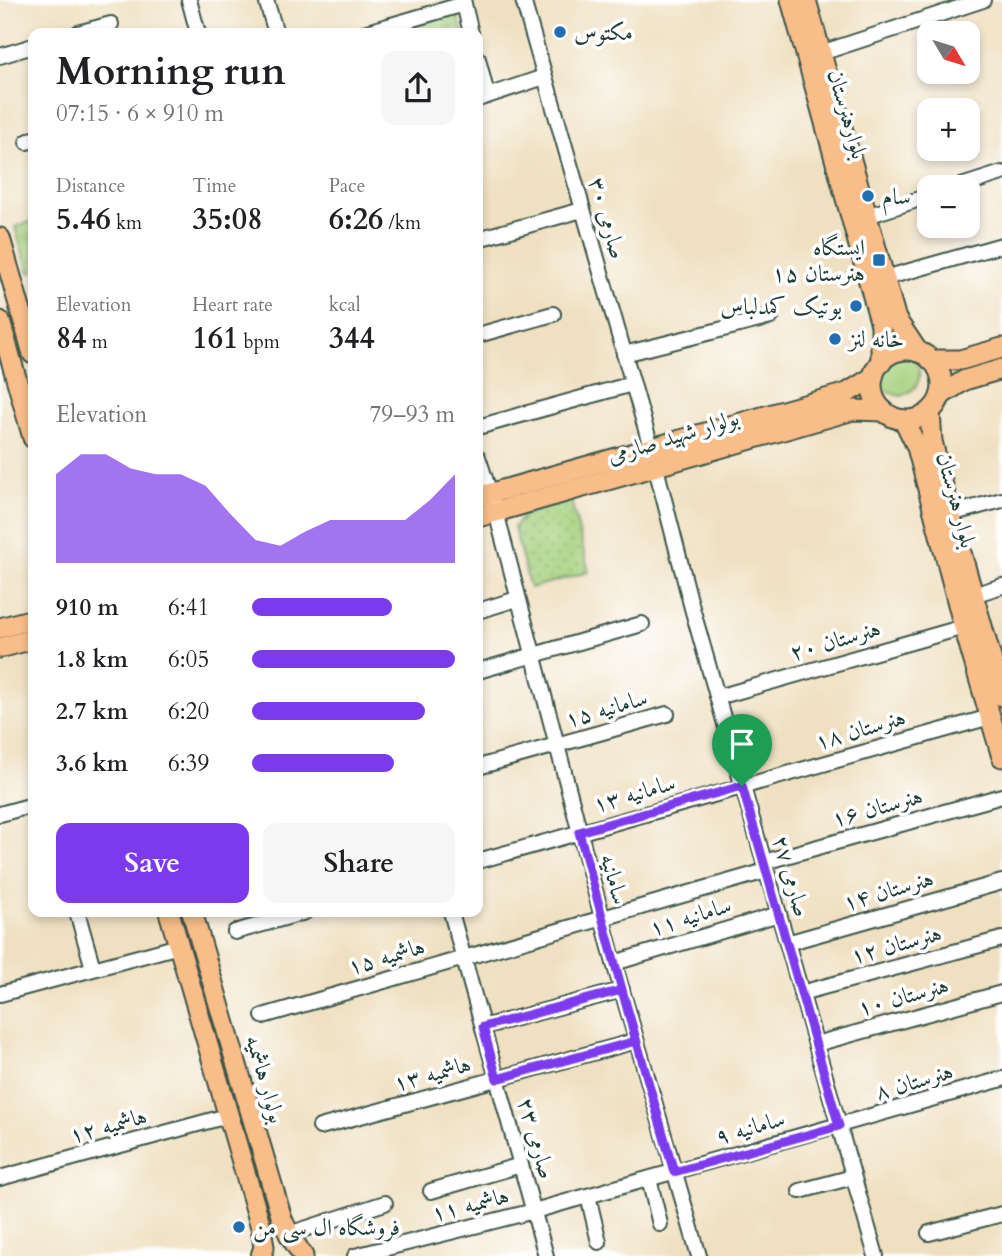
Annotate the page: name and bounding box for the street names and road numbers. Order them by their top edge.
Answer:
street label: بلوارهنرستان [820,66,875,163]
street label: صارمی ۳۰ [581,174,634,263]
street label: بولوار شهید صارمی [604,402,743,471]
street label: بلوار هنرستان [929,449,984,551]
street label: هنرستان ۲۰ [786,613,884,668]
street label: سامانیه ۱۵ [561,682,651,735]
street label: هنرستان ۱۸ [811,702,909,757]
street label: سامانیه ۱۳ [589,767,679,820]
street label: هنرستان ۱۶ [828,780,926,835]
street label: صارمی ۲۷ [765,832,818,921]
street label: سامانیه [593,850,636,908]
street label: هنرستان ۱۴ [839,863,937,918]
street label: سامانیه ۱۱ [645,889,735,944]
street label: هنرستان ۱۲ [847,917,945,972]
street label: هاشمیه ۱۵ [344,931,428,982]
street label: هنرستان ۱۰ [854,969,952,1024]
street label: بولوار هاشمیه [238,1031,293,1127]
street label: هاشمیه ۱۳ [390,1048,474,1099]
street label: هنرستان ۸ [872,1056,957,1107]
street label: صارمی ۲۳ [510,1094,563,1183]
street label: هاشمیه ۱۲ [66,1100,150,1151]
street label: سامانیه ۹ [712,1103,789,1152]
street label: هاشمیه ۱۱ [428,1180,512,1229]

